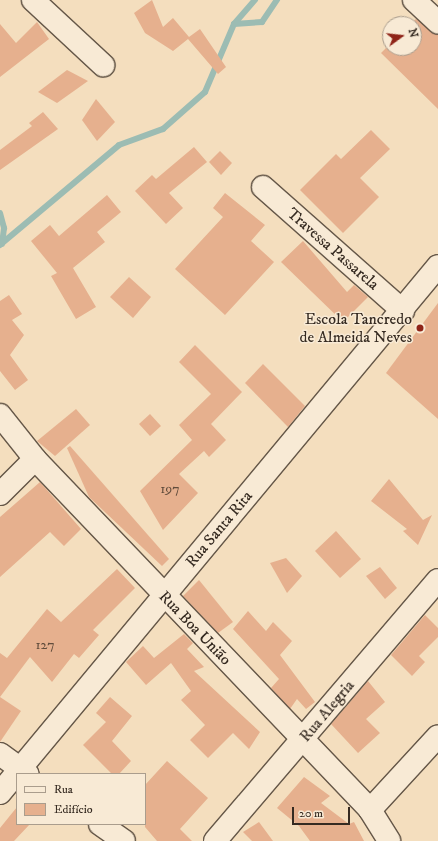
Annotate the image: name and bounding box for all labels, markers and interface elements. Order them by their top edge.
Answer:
north arrow [382,16,422,56]
text: N [405,27,421,39]
street label: Travessa Passarela [283,204,383,294]
place label: Escola Tancredo de Almeida Neves [300,309,412,347]
marker: Escola Tancredo de Almeida Neves [415,323,425,333]
house number: 197 [160,481,180,497]
street label: Rua Santa Rita [181,487,257,571]
street label: Rua Boa União [155,587,235,669]
house number: 127 [35,637,55,653]
street label: Rua Alegria [296,676,358,746]
legend [16,773,146,825]
text: Rua [54,782,73,797]
scale bar [294,799,352,825]
text: Edifício [54,802,93,817]
text: 20 m [299,806,323,821]

